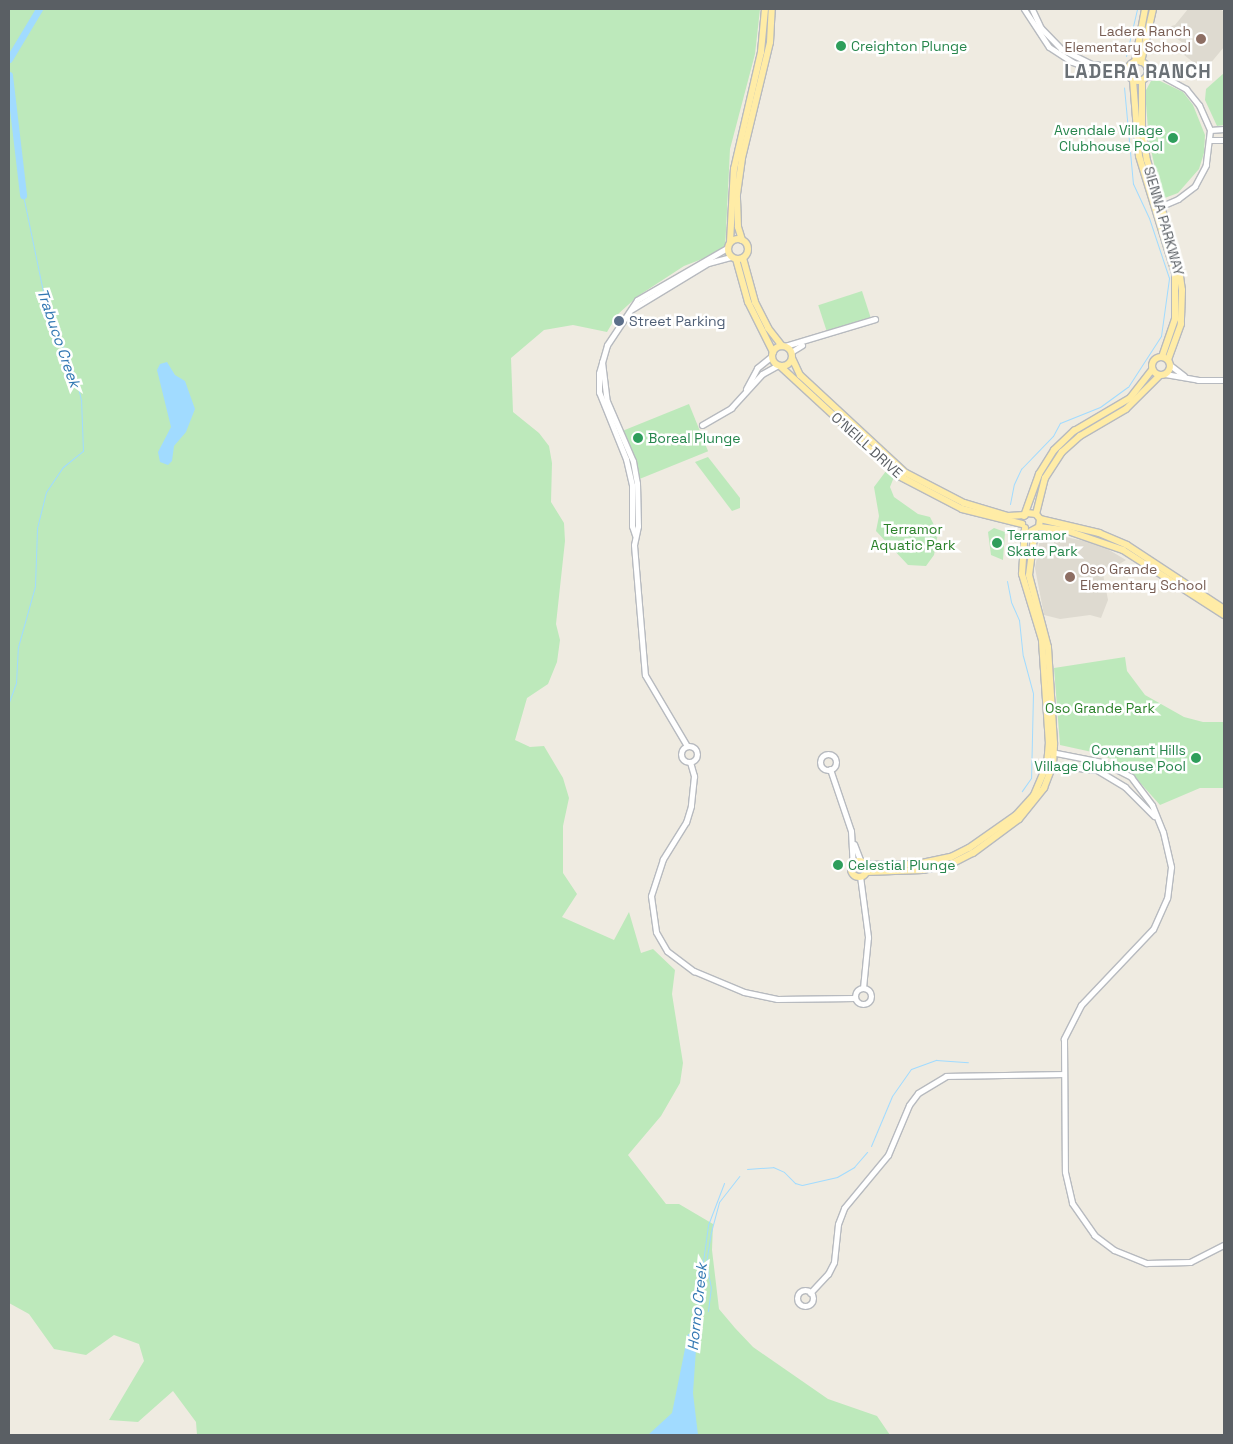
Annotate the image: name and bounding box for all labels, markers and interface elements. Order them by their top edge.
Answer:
place label: Ladera Ranch Elementary School [1065,23,1191,56]
marker: Ladera Ranch Elementary School [1195,33,1207,45]
place label: Creighton Plunge [851,38,967,54]
marker: Creighton Plunge [835,40,847,52]
district label: LADERA RANCH [1063,61,1213,83]
place label: Avendale Village Clubhouse Pool [1054,122,1163,154]
marker: Avendale Village Clubhouse Pool [1167,132,1179,144]
street label: SIENNA PARKWAY [1140,164,1188,278]
water label: Trabuco Creek [34,286,84,390]
place label: Street Parking [629,313,726,329]
marker: Street Parking [613,315,625,327]
street label: O'NEILL DRIVE [828,409,906,481]
place label: Boreal Plunge [648,430,741,446]
marker: Boreal Plunge [632,432,644,444]
park label: Terramor Aquatic Park [871,521,955,554]
place label: Terramor Skate Park [1007,527,1078,560]
marker: Terramor Skate Park [991,537,1003,549]
place label: Oso Grande Elementary School [1080,561,1206,594]
marker: Oso Grande Elementary School [1064,571,1076,583]
park label: Oso Grande Park [1045,700,1155,716]
place label: Covenant Hills Village Clubhouse Pool [1034,742,1186,774]
marker: Covenant Hills Village Clubhouse Pool [1190,752,1202,764]
place label: Celestial Plunge [848,857,955,873]
marker: Celestial Plunge [832,859,844,871]
water label: Horno Creek [683,1262,711,1352]

